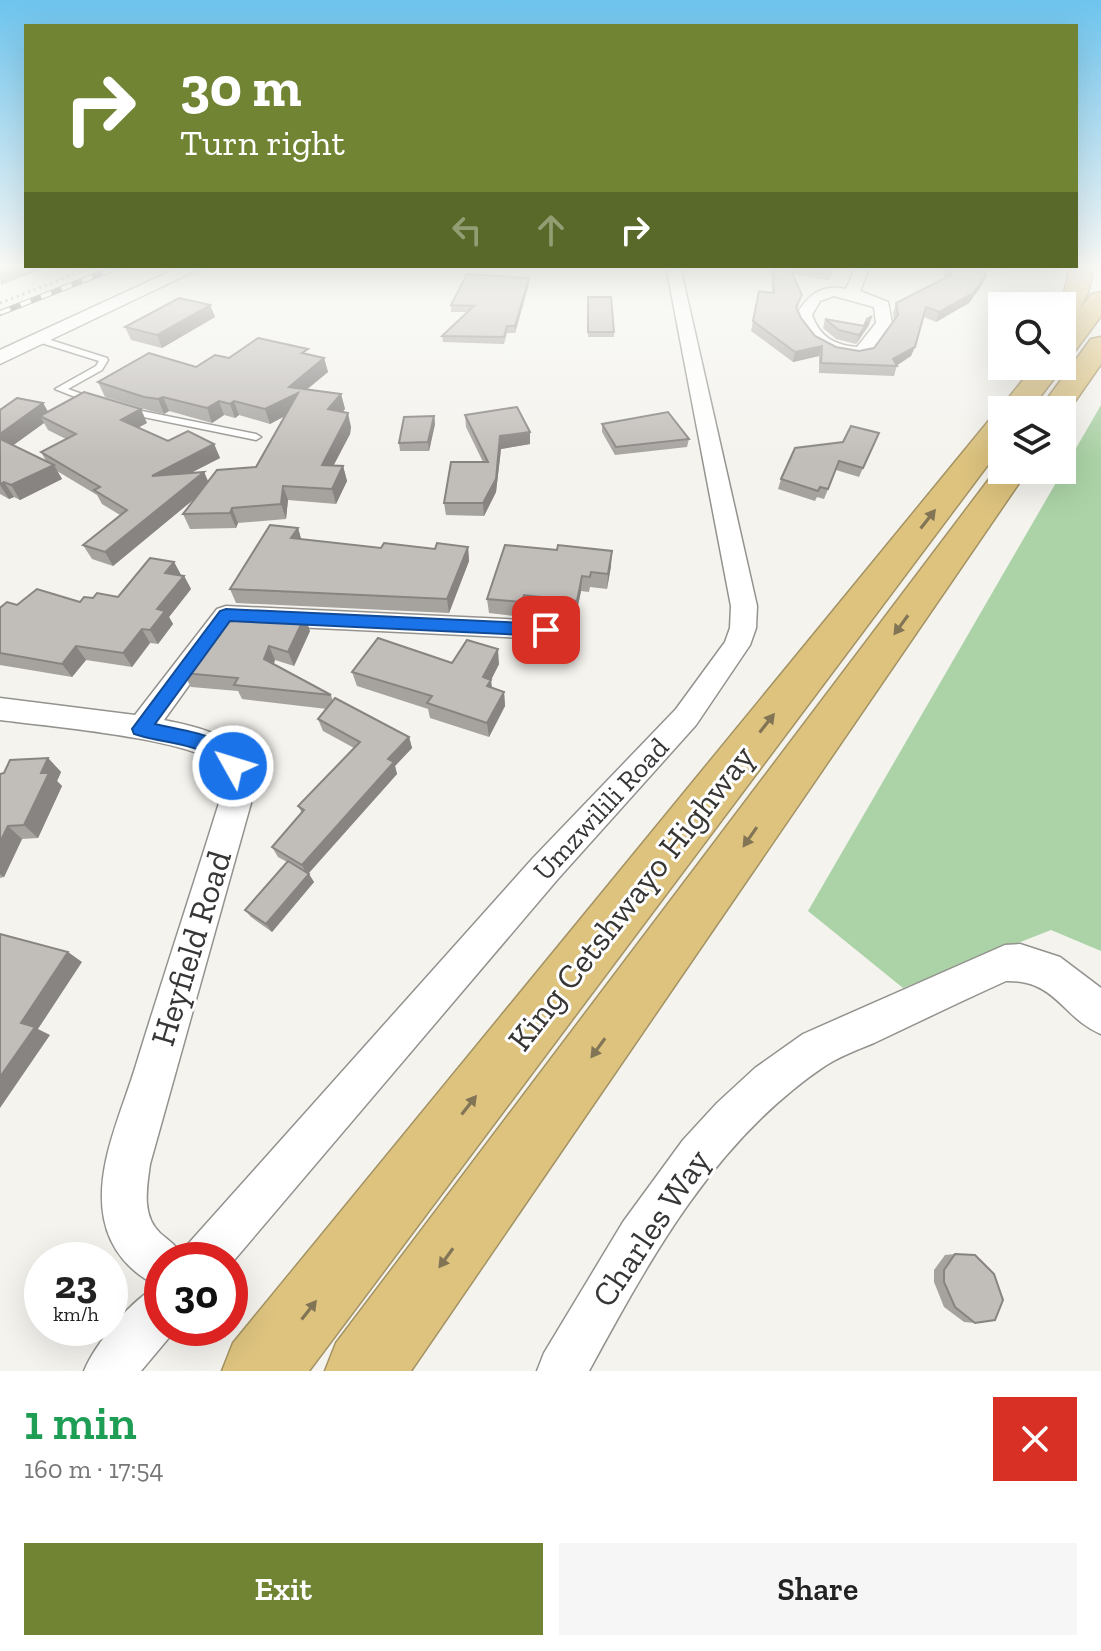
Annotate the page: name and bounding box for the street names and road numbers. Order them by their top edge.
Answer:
street label: Umzwilili Road [527,731,675,887]
street label: King Cetshwayo Highway [499,737,763,1059]
street label: Heyfield Road [142,845,240,1050]
street label: Charles Way [583,1141,719,1315]

